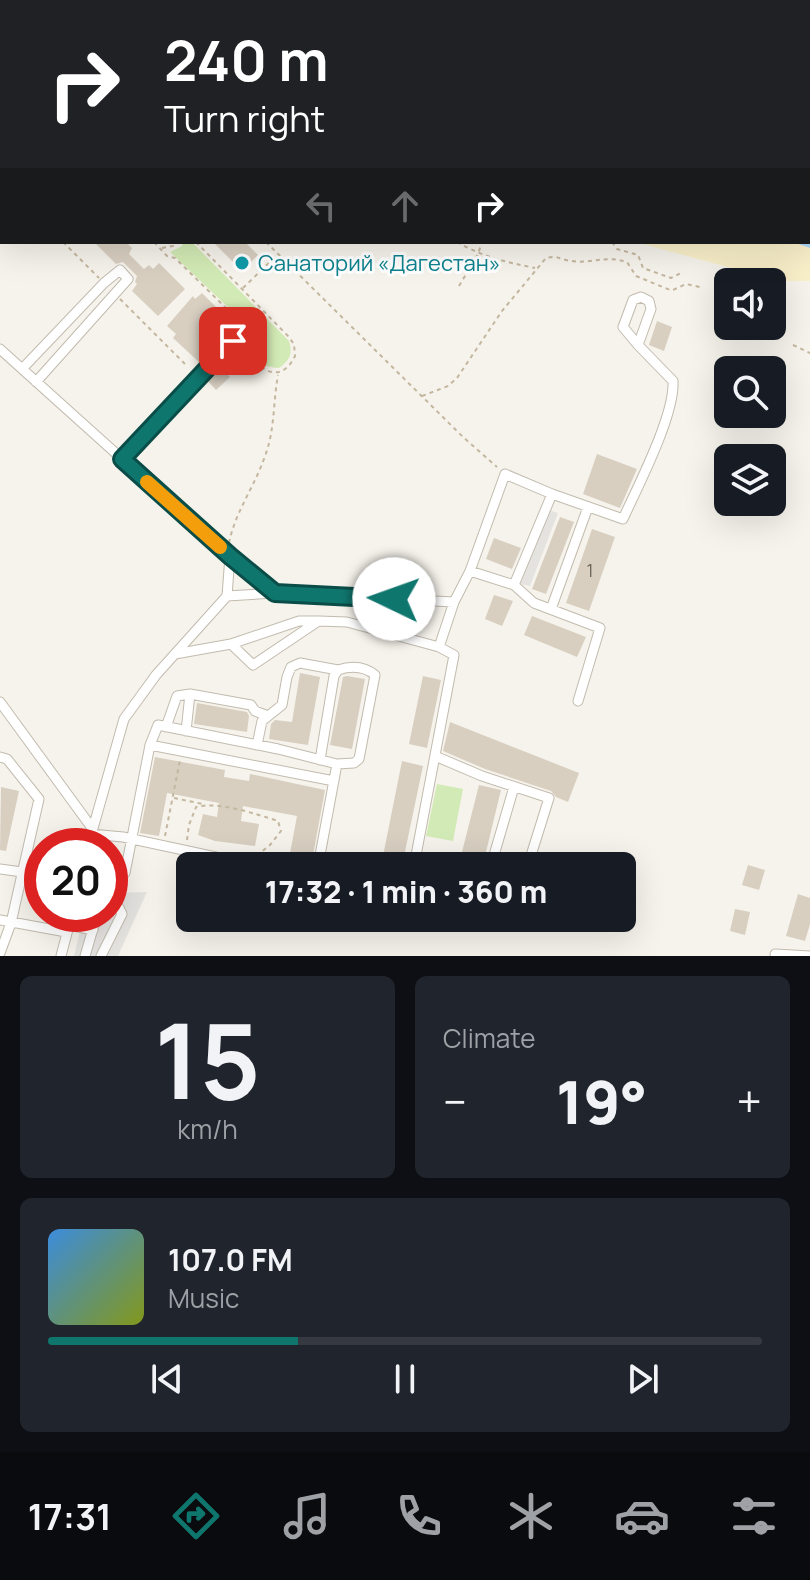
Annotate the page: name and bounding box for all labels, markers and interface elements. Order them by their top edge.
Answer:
text: 240 m [164,21,329,98]
icon: right [32,32,136,136]
text: Turn right [164,94,325,143]
icon: left [299,184,343,228]
icon: ahead [383,184,427,228]
icon: right [467,184,511,228]
place label: Санаторий «Дагестан» [258,248,501,278]
marker: Санаторий «Дагестан» [233,254,251,272]
map controls [714,268,786,516]
button: sound [714,268,786,340]
pin [199,307,267,375]
icon: arrive [211,319,255,363]
button: search [714,356,786,428]
button: layers [714,444,786,516]
position arrow [352,557,436,641]
house number: 1 [586,558,594,582]
speed limit sign: 20 [24,828,128,932]
text: 17:32 · 1 min · 360 m [265,871,547,912]
text: 15 [154,988,261,1130]
text: Climate [443,1020,535,1056]
text: 19° [556,1060,647,1142]
text: − [443,1071,467,1131]
text: + [737,1071,762,1131]
text: km/h [177,1111,238,1147]
text: 107.0 FM [168,1239,293,1280]
text: Music [168,1280,239,1316]
icon: previous [145,1357,189,1401]
icon: pause [383,1357,427,1401]
icon: next [621,1357,665,1401]
icon: directions [168,1488,224,1544]
icon: music [279,1488,335,1544]
icon: phone [391,1488,447,1544]
icon: climate [503,1488,559,1544]
icon: car [614,1488,670,1544]
icon: filters [726,1488,782,1544]
text: 17:31 [28,1492,112,1541]

